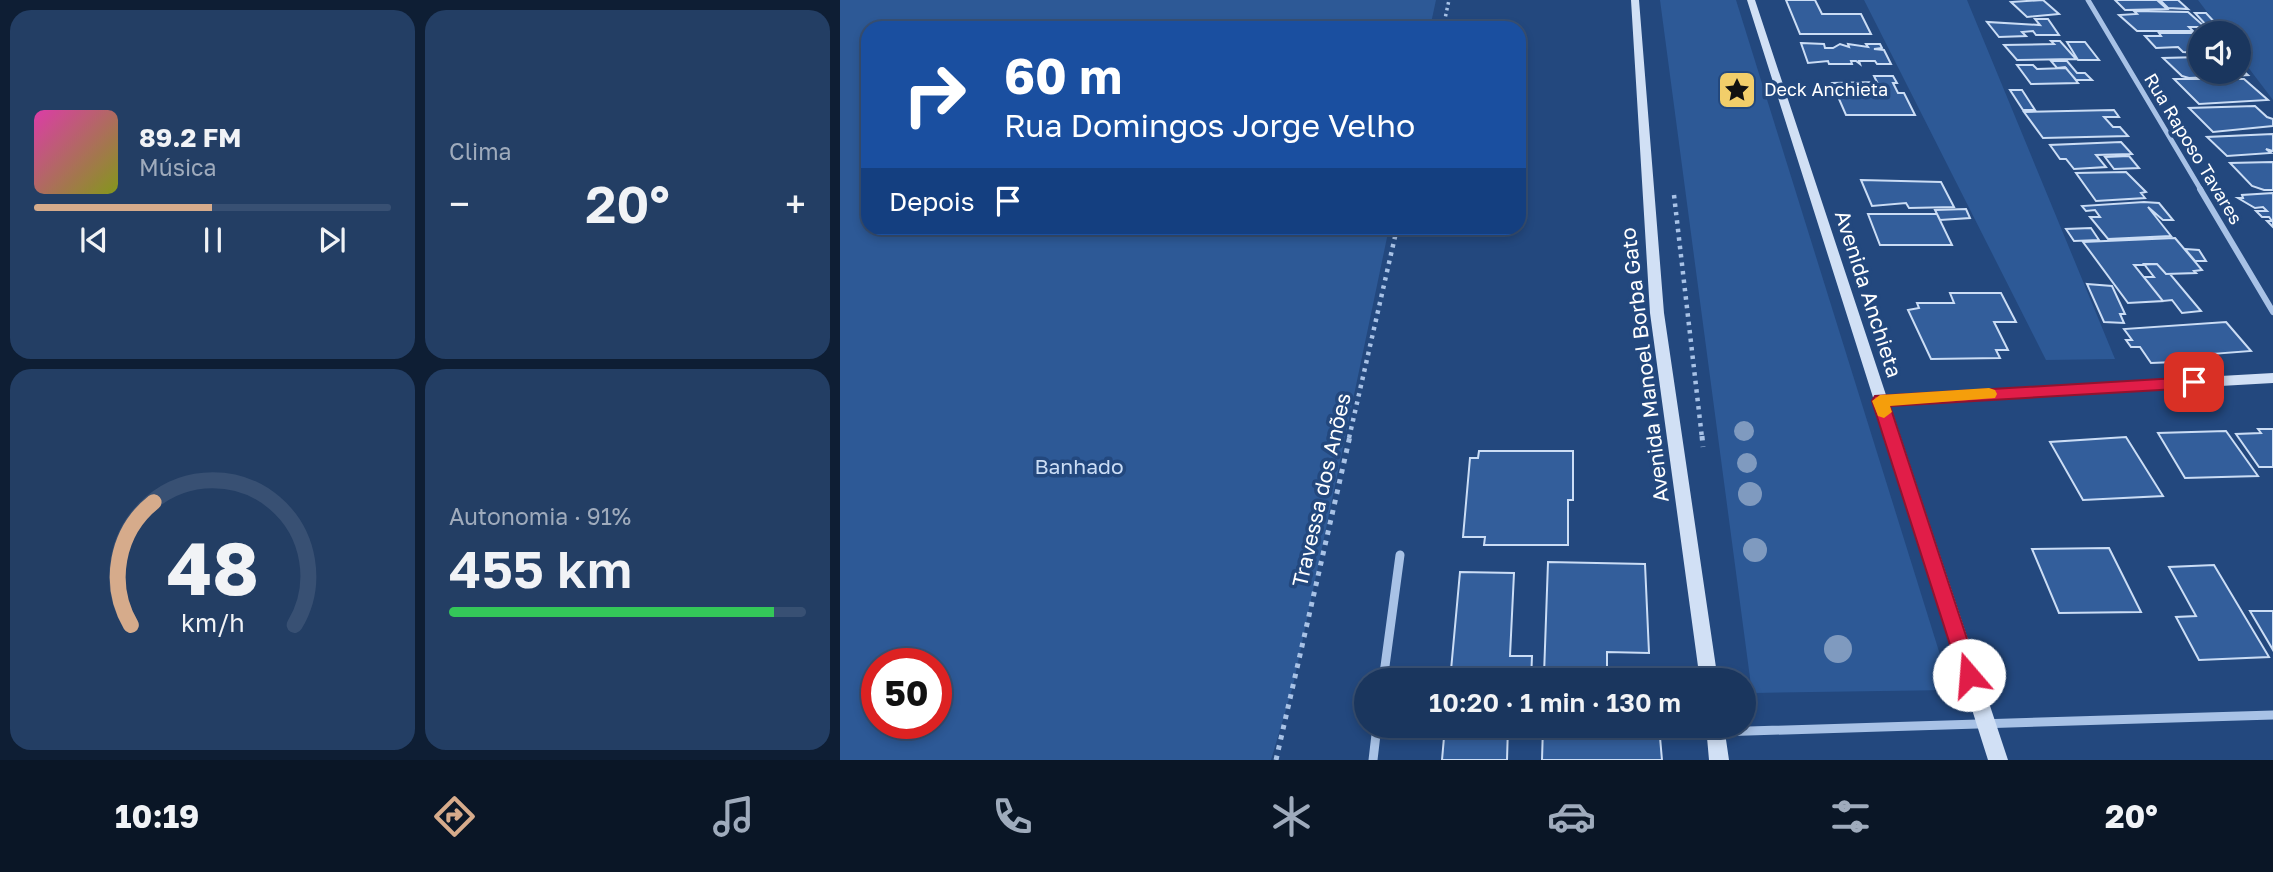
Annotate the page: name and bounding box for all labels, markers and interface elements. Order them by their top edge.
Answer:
map controls [2188,21,2251,84]
button: sound [2188,21,2251,84]
text: 60 m [1004,46,1122,105]
icon: right [889,49,980,140]
place icon: Deck Anchieta [1716,69,1758,111]
street label: Rua Raposo Tavares [2140,69,2248,228]
place label: Deck Anchieta [1764,78,1888,100]
text: Rua Domingos Jorge Velho [1004,106,1415,144]
text: 89.2 FM [139,122,241,153]
text: Clima [449,137,512,165]
text: Música [139,153,217,181]
text: 20° [585,172,670,234]
text: − [449,181,470,226]
text: + [785,181,806,226]
icon: arrive [989,182,1027,220]
text: Depois [889,186,975,217]
street label: Avenida Anchieta [1830,207,1908,381]
icon: previous [75,221,113,259]
icon: pause [194,221,232,259]
icon: next [313,221,351,259]
street label: Avenida Manoel Borba Gato [1614,226,1674,504]
pin [2164,352,2224,412]
icon: arrive [2175,363,2213,401]
street label: Travessa dos Anões [1286,390,1356,589]
park label: Banhado [1034,453,1124,479]
text: Autonomia · 91% [449,502,631,530]
text: 48 [166,525,259,612]
text: 455 km [449,537,632,599]
text: km/h [181,607,244,638]
position arrow [1932,638,2006,712]
speed limit sign: 50 [861,648,952,739]
text: 10:20 · 1 min · 130 m [1429,687,1681,718]
icon: directions [430,792,479,841]
icon: music [709,792,758,841]
icon: phone [988,792,1037,841]
icon: climate [1267,792,1316,841]
icon: car [1547,792,1596,841]
icon: filters [1826,792,1875,841]
text: 10:19 [115,797,199,835]
text: 20° [2105,797,2158,835]

